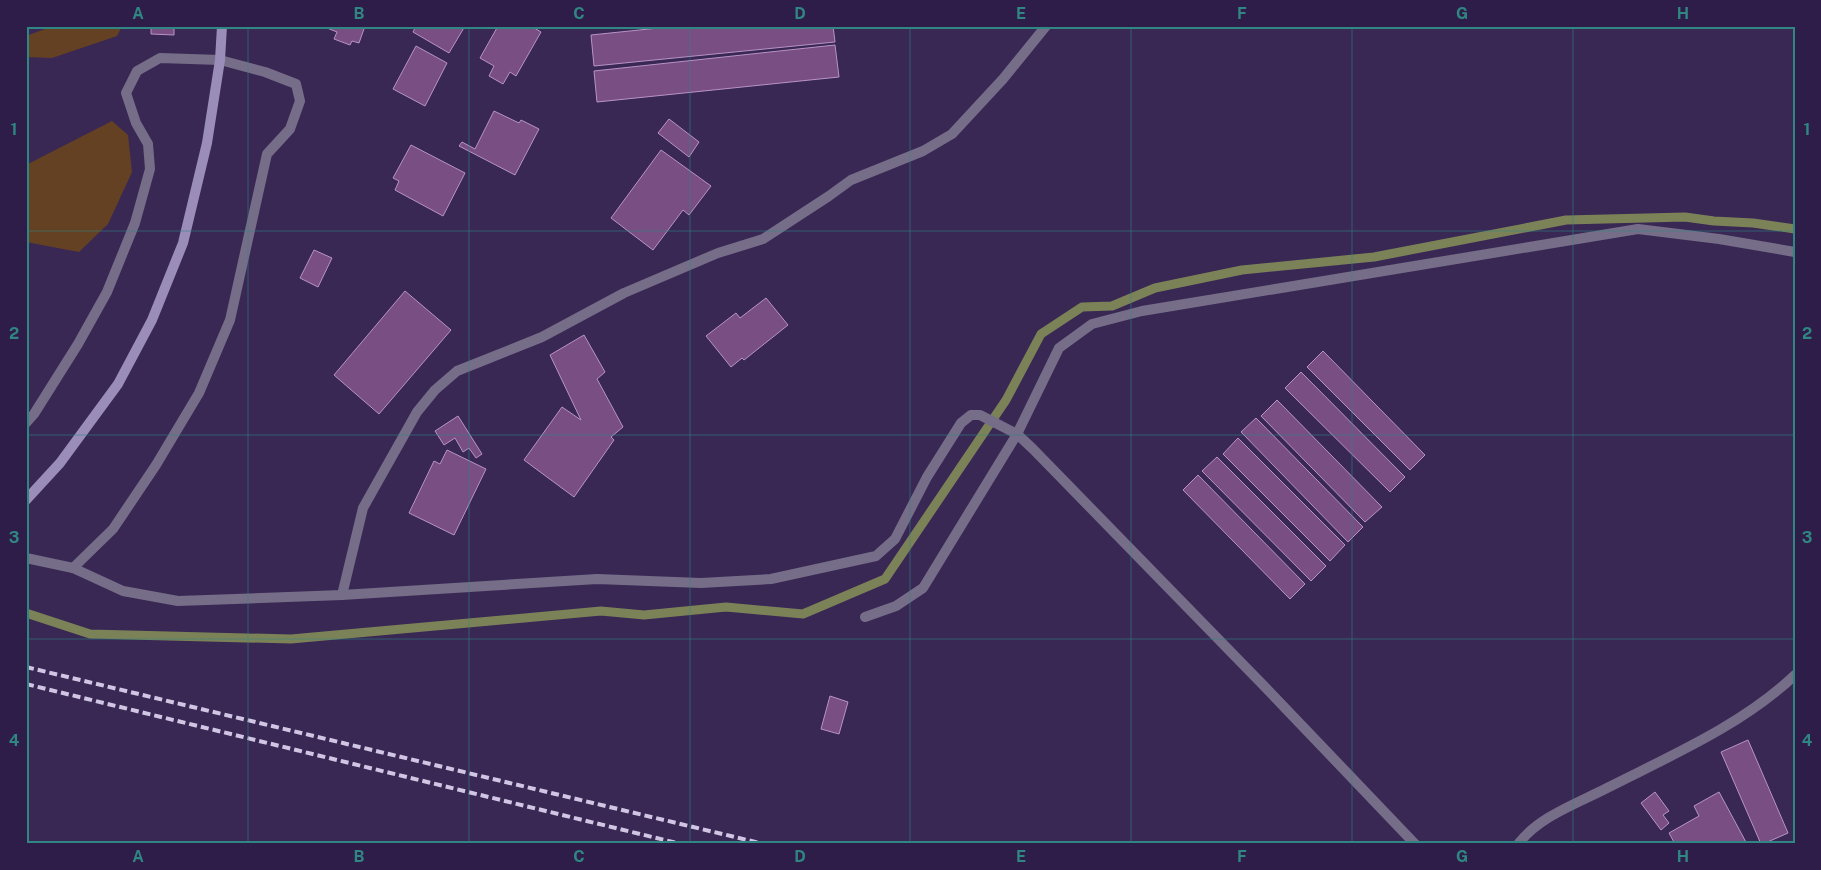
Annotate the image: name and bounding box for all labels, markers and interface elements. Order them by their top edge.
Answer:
text: A [132,4,144,23]
text: B [354,4,365,23]
text: C [573,4,585,23]
text: D [794,4,806,23]
text: E [1016,4,1026,23]
text: F [1237,4,1247,23]
text: G [1456,4,1468,23]
text: H [1677,4,1689,23]
text: 1 [11,120,17,139]
text: 1 [1804,120,1810,139]
text: 2 [9,324,19,343]
text: 2 [1802,324,1812,343]
text: 3 [9,528,19,547]
text: 3 [1802,528,1812,547]
text: 4 [9,731,20,750]
text: 4 [1802,731,1813,750]
text: A [132,847,144,866]
text: B [354,847,365,866]
text: C [573,847,585,866]
text: D [794,847,806,866]
text: E [1016,847,1026,866]
text: F [1237,847,1247,866]
text: G [1456,847,1468,866]
text: H [1677,847,1689,866]

